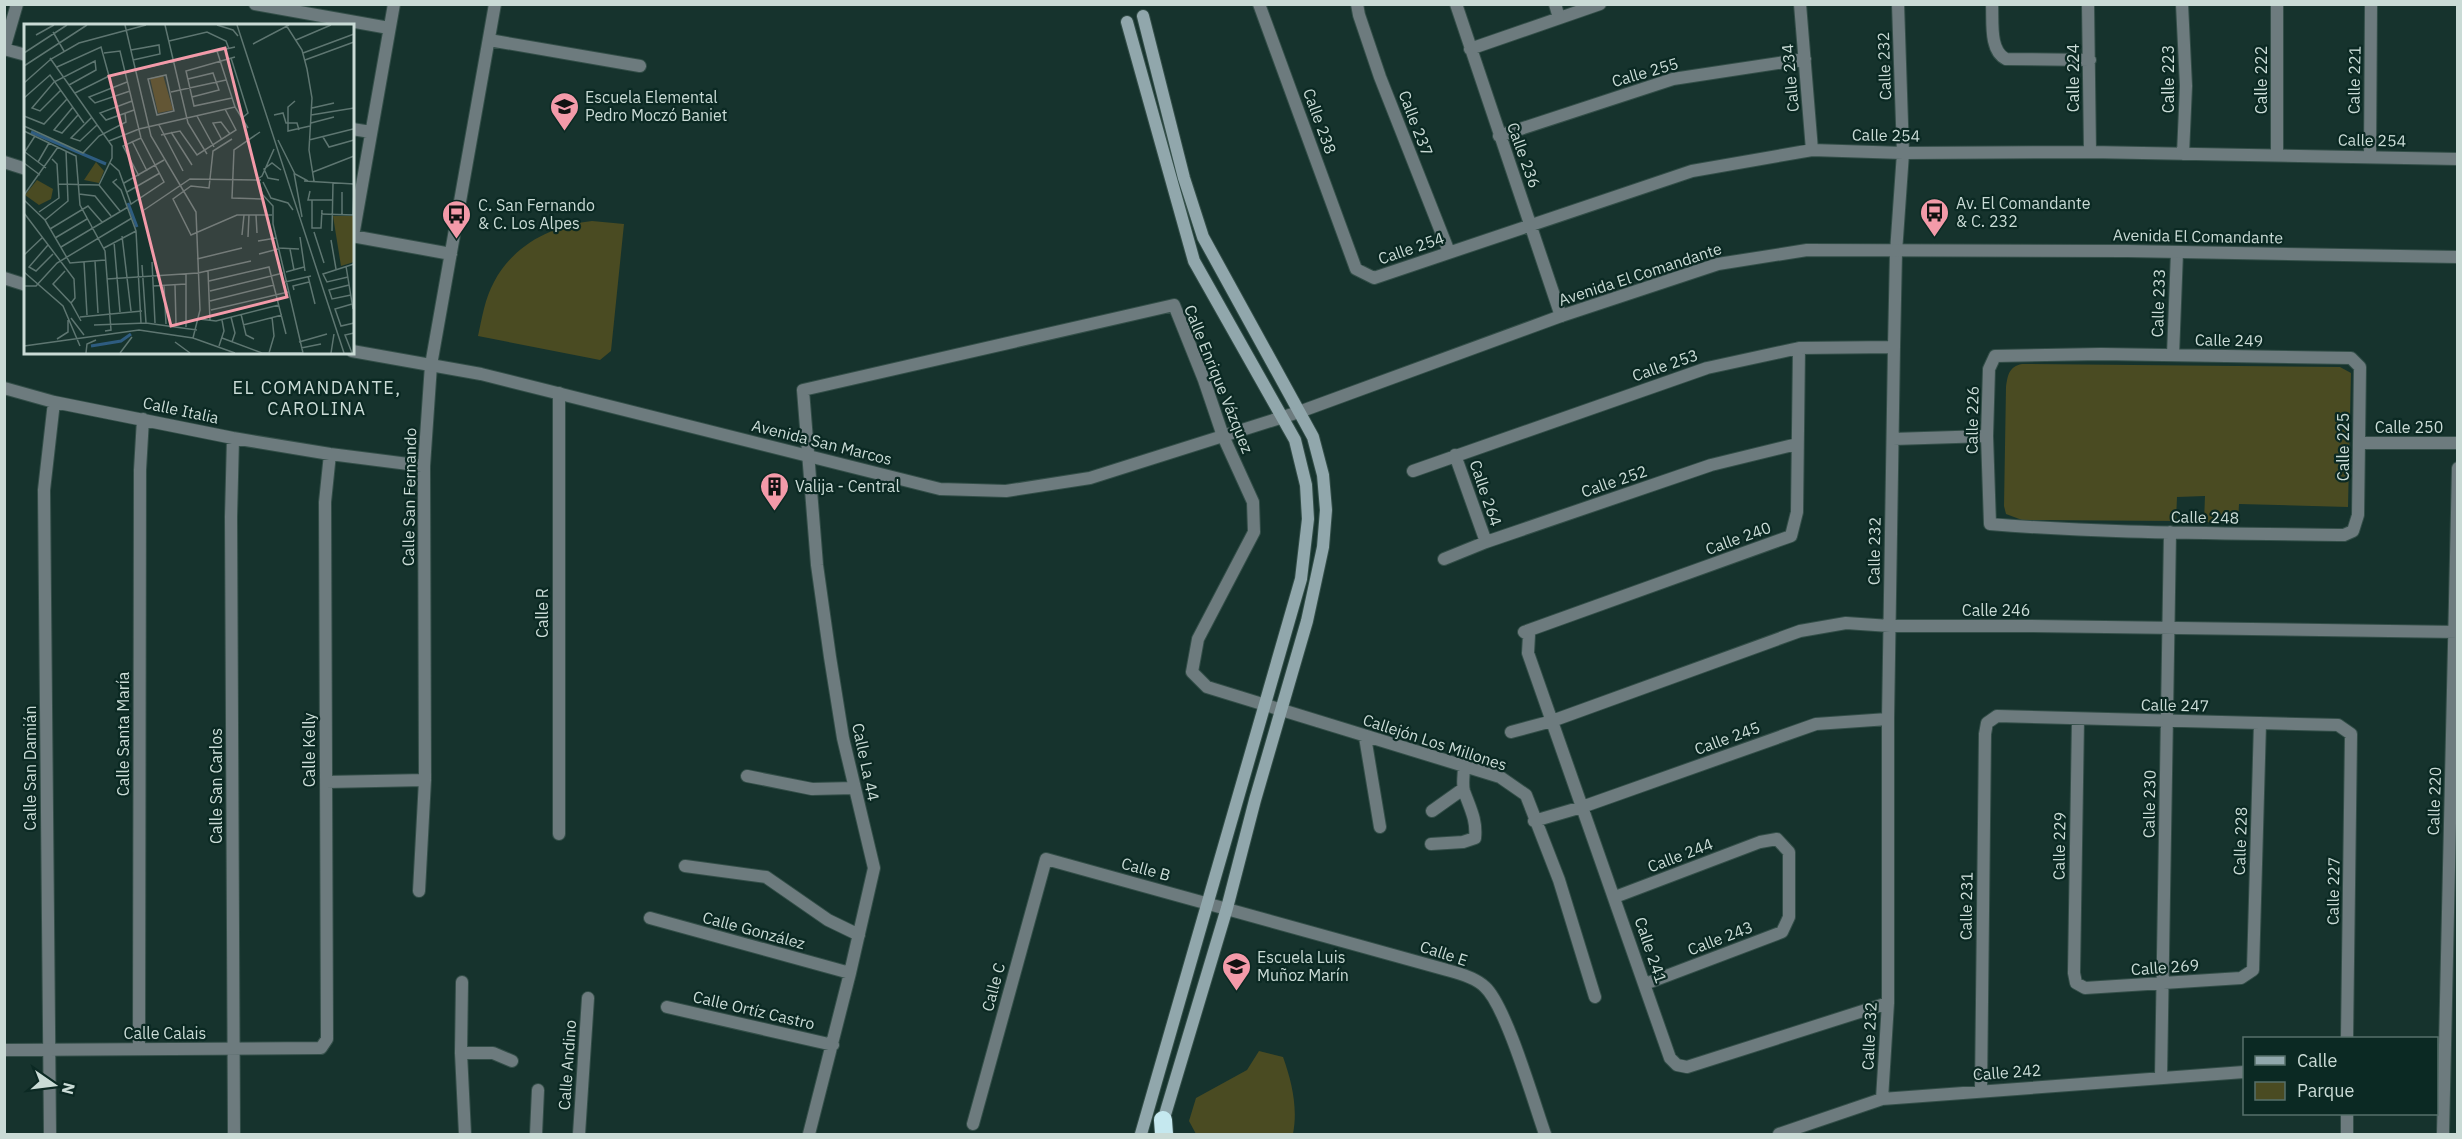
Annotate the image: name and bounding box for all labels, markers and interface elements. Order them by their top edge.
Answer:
inset map [24,24,354,354]
street label: Calle 232 [1873,31,1895,101]
street label: Calle 234 [1777,43,1803,113]
street label: Calle 224 [2063,44,2083,112]
street label: Calle 223 [2158,45,2178,113]
street label: Calle 222 [2251,46,2271,114]
street label: Calle 221 [2343,46,2365,114]
street label: Calle 255 [1609,53,1681,91]
street label: Calle 238 [1299,85,1341,157]
place label: Escuela Elemental Pedro Moczó Baniet [585,87,727,125]
street label: Calle 237 [1394,87,1438,159]
school or university icon: Escuela Elemental Pedro Moczó Baniet [548,90,580,132]
street label: Calle 236 [1503,119,1545,191]
street label: Calle 254 [1852,124,1920,146]
street label: Calle 254 [2338,129,2406,151]
place label: Av. El Comandante & C. 232 [1956,193,2091,231]
place label: C. San Fernando & C. Los Alpes [478,195,595,233]
bus stop icon: Av. El Comandante & C. 232 [1919,196,1951,238]
bus stop icon: C. San Fernando & C. Los Alpes [441,198,473,240]
street label: Avenida El Comandante [2113,225,2284,247]
street label: Calle 254 [1375,227,1447,269]
street label: Avenida El Comandante [1556,238,1724,310]
street label: Calle 233 [2147,268,2169,338]
street label: Calle Enrique Vázquez [1180,302,1258,456]
street label: Calle 249 [2195,329,2263,351]
street label: Calle 253 [1629,344,1701,386]
district label: EL COMANDANTE, CAROLINA [232,376,402,420]
street label: Calle 226 [1961,386,1983,454]
street label: Calle Italia [141,392,221,428]
street label: Calle 225 [2333,413,2353,481]
street label: Avenida San Marcos [750,415,894,469]
street label: Calle 250 [2375,417,2443,437]
street label: Calle San Fernando [398,428,420,566]
street label: Calle 264 [1465,457,1507,529]
street label: Calle 252 [1578,460,1650,502]
building icon: Valija - Central [758,470,790,512]
place label: Valija - Central [795,476,900,496]
street label: Calle 248 [2171,506,2239,528]
street label: Calle 240 [1702,517,1774,559]
street label: Calle 232 [1863,517,1885,585]
street label: Calle R [532,588,552,638]
street label: Calle 246 [1962,600,2030,620]
street label: Calle Santa María [113,671,133,796]
street label: Calle 247 [2141,694,2209,716]
street label: Calle San Damián [20,705,40,831]
street label: Callejón Los Millones [1360,709,1510,775]
street label: Calle Kelly [299,713,319,787]
street label: Calle 245 [1691,717,1763,759]
street label: Calle La 44 [848,721,884,803]
street label: Calle San Carlos [206,728,226,844]
street label: Calle 220 [2423,766,2445,836]
street label: Calle 230 [2138,770,2160,838]
street label: Calle 228 [2229,806,2251,876]
street label: Calle 229 [2048,812,2070,880]
street label: Calle 244 [1644,833,1716,877]
street label: Calle B [1119,853,1173,885]
street label: Calle 227 [2322,857,2344,925]
street label: Calle 231 [1955,872,1977,940]
street label: Calle González [701,907,807,953]
street label: Calle 241 [1630,914,1672,986]
street label: Calle 243 [1684,916,1756,960]
street label: Calle E [1418,936,1470,970]
place label: Escuela Luis Muñoz Marín [1257,947,1349,985]
school or university icon: Escuela Luis Muñoz Marín [1220,950,1252,992]
street label: Calle 269 [2130,955,2200,979]
street label: Calle C [977,960,1009,1014]
street label: Calle Ortíz Castro [691,986,817,1034]
street label: Calle 232 [1857,1001,1881,1071]
street label: Calle Andino [554,1019,580,1111]
street label: Calle Calais [124,1023,206,1043]
legend [2243,1037,2438,1115]
text: Calle [2297,1049,2337,1072]
north arrow [24,1055,84,1115]
street label: Calle 242 [1972,1060,2042,1084]
text: Parque [2297,1079,2355,1102]
text: N [57,1081,80,1097]

